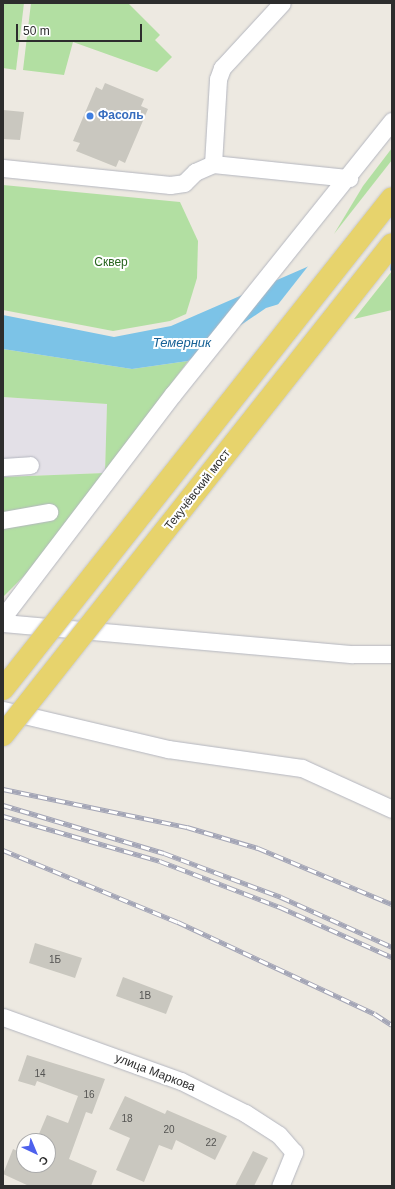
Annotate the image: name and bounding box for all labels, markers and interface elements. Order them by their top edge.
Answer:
scale bar [18,16,144,42]
text: 50 m [23,24,50,38]
place label: Фасоль [98,109,144,123]
marker: Фасоль [85,111,95,121]
park label: Сквер [94,256,128,270]
water label: Темерник [153,335,211,351]
street label: Текучёвский мост [162,447,234,533]
house number: 1Б [49,954,61,966]
house number: 1В [139,990,151,1002]
street label: улица Маркова [113,1051,197,1095]
house number: 14 [34,1068,46,1080]
house number: 16 [83,1089,95,1101]
house number: 18 [121,1113,133,1125]
house number: 20 [163,1124,175,1136]
north arrow [16,1133,56,1173]
house number: 22 [205,1137,217,1149]
text: С [37,1154,51,1168]

